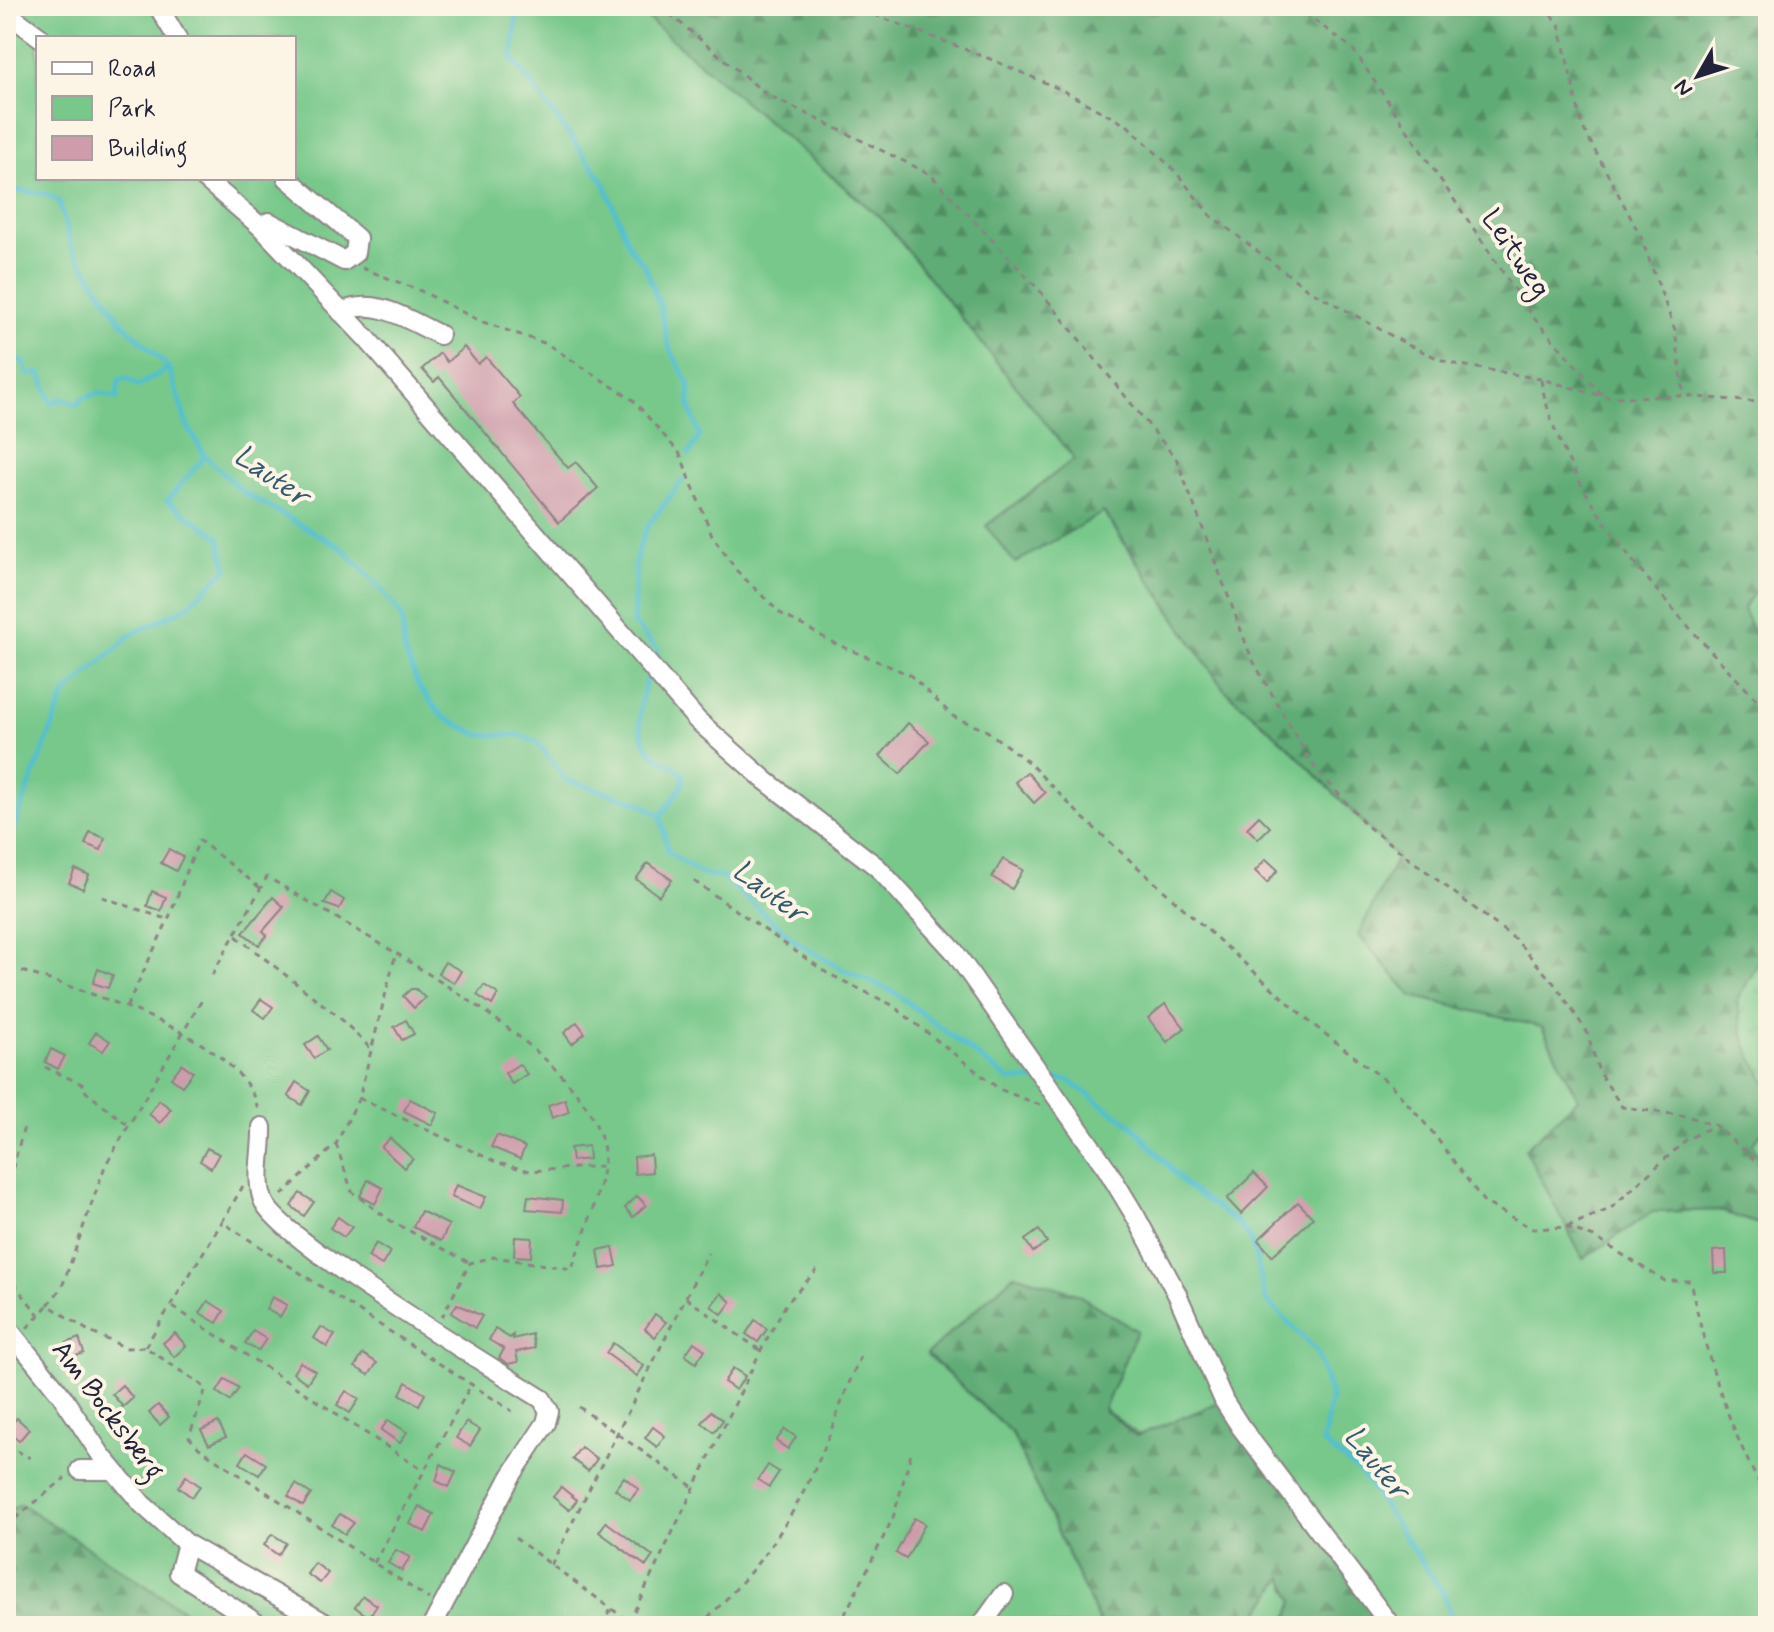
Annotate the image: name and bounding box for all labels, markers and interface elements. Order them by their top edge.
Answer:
legend [36,36,296,180]
north arrow [1658,36,1738,116]
text: Road [108,54,156,85]
text: N [1669,73,1700,102]
text: Park [108,94,156,125]
text: Building [108,134,188,168]
street label: Leitweg [1470,202,1558,307]
water label: Lauter [226,436,319,518]
water label: Lauter [724,851,817,935]
street label: Am Bocksberg [40,1333,172,1490]
water label: Lauter [1335,1418,1420,1511]

